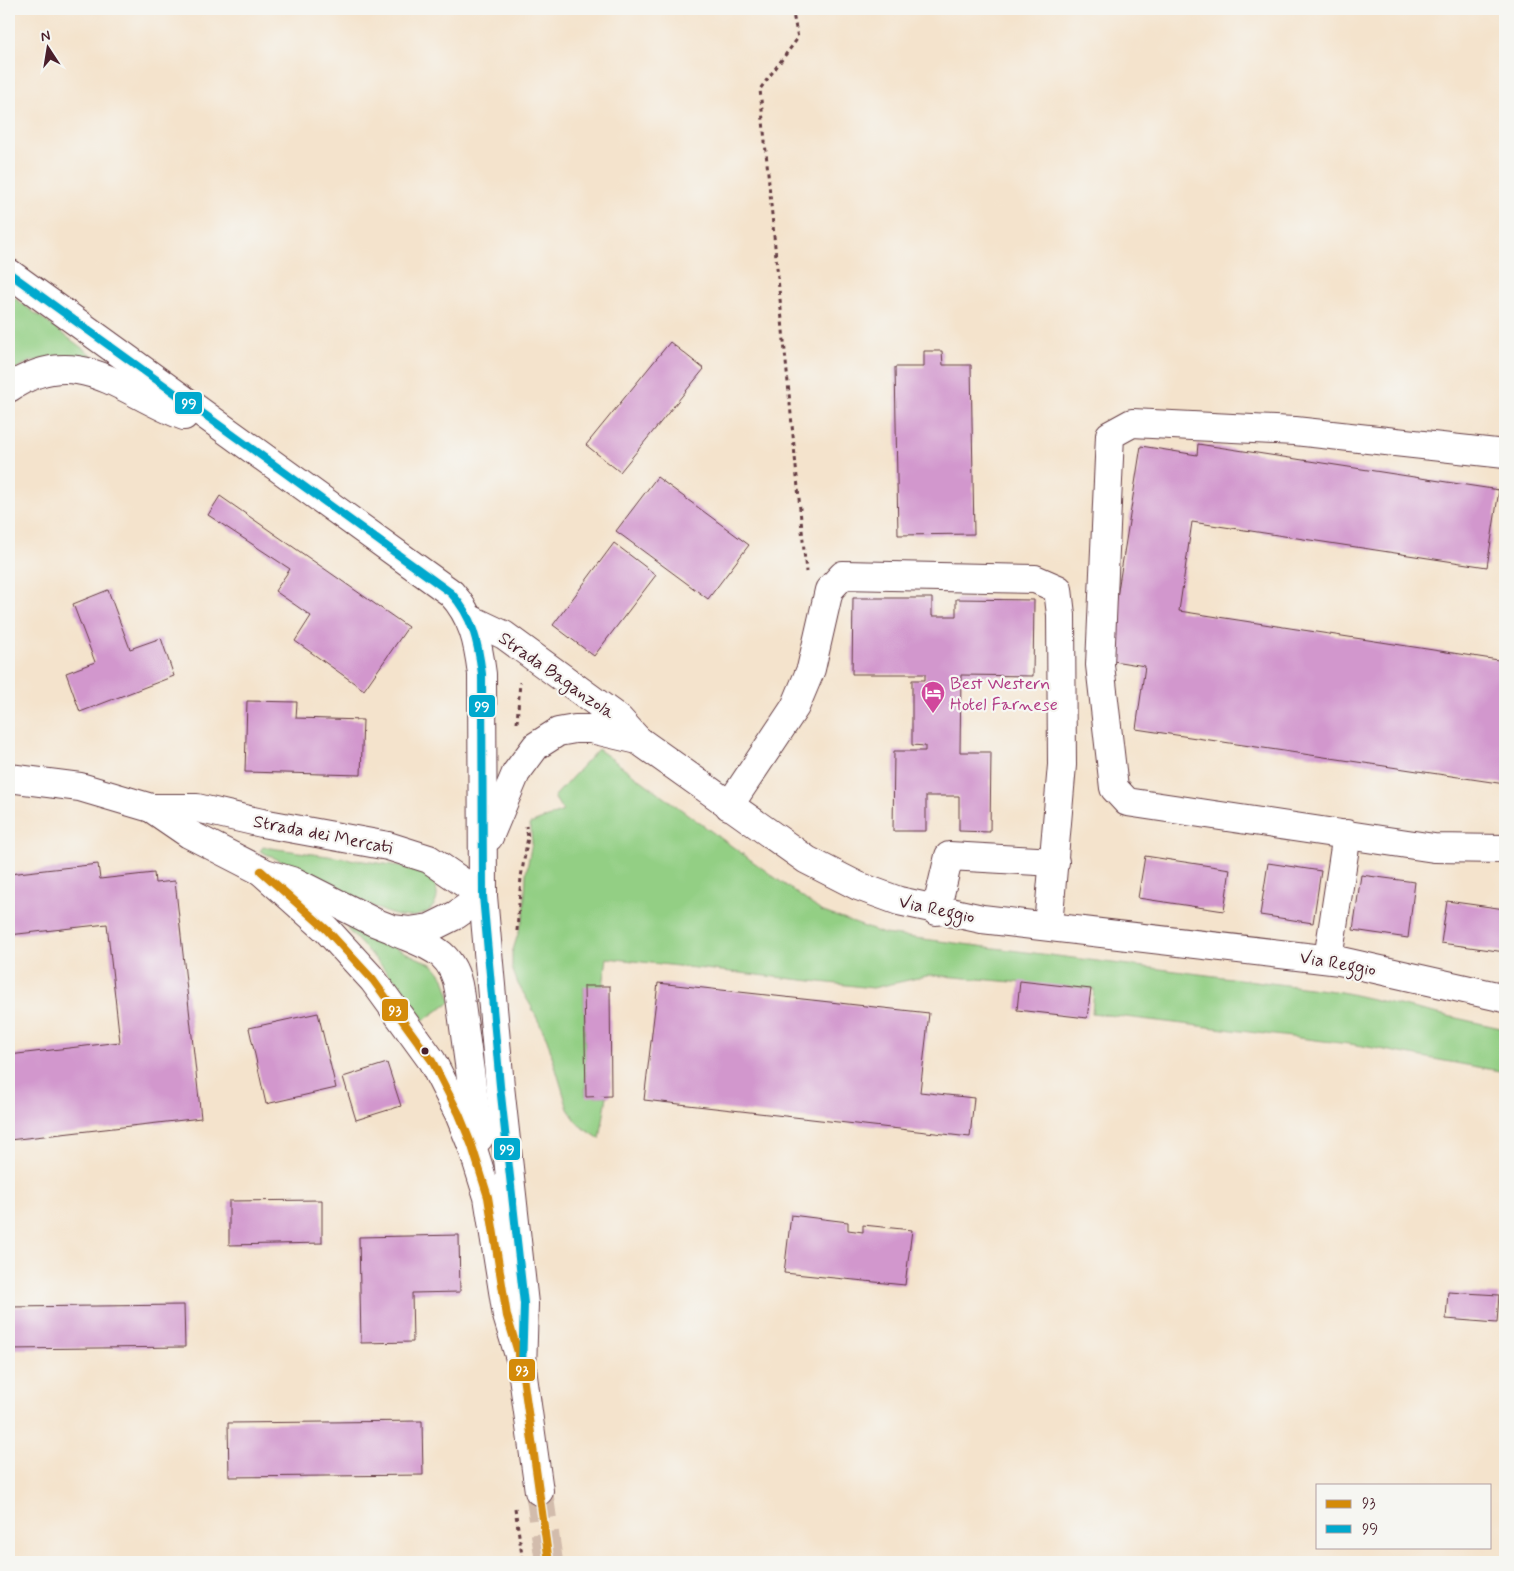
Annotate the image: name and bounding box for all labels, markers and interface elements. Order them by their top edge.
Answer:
north arrow [22,22,72,72]
text: N [39,26,52,46]
line badge: 99 [174,391,203,415]
text: 99 [181,395,197,413]
street label: Strada Baganzola [493,627,620,726]
place label: Best Western Hotel Farnese [950,672,1058,717]
hotel icon: Best Western Hotel Farnese [920,680,946,714]
line badge: 99 [468,694,496,718]
text: 99 [474,698,490,716]
street label: Strada dei Mercati [251,810,395,860]
street label: Via Reggio [896,890,977,932]
street label: Via Reggio [1297,945,1378,984]
line badge: 93 [381,998,409,1022]
text: 93 [389,1002,401,1020]
unlabelled marker [420,1046,430,1056]
line badge: 99 [493,1137,521,1161]
text: 99 [499,1141,515,1159]
line badge: 93 [508,1358,536,1382]
text: 93 [516,1362,528,1380]
legend [1316,1484,1492,1548]
text: 93 [1362,1494,1376,1514]
text: 99 [1362,1520,1378,1540]

